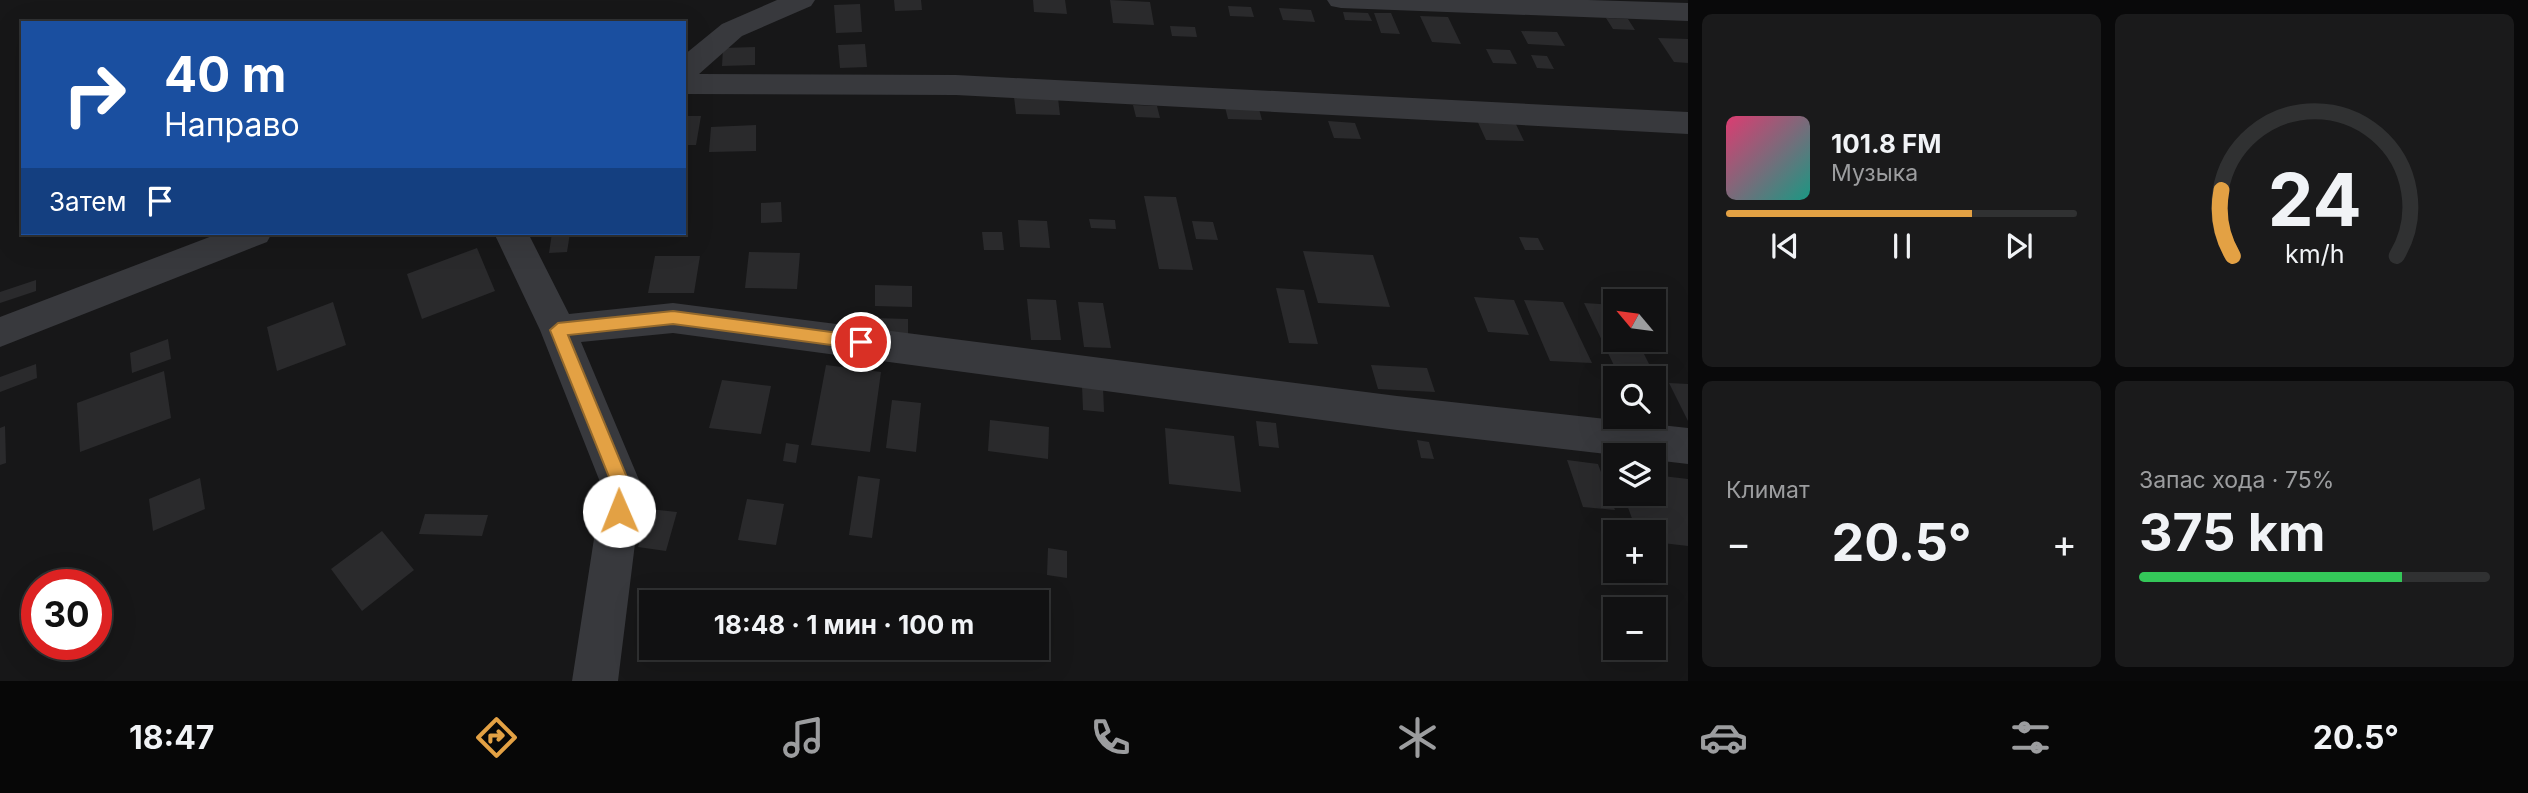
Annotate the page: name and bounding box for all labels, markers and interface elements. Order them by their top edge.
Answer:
text: 40 m [164,45,287,104]
icon: right [49,49,140,140]
text: Направо [164,105,300,144]
text: 101.8 FM [1831,128,1941,159]
text: 24 [2268,156,2361,245]
text: Музыка [1831,159,1918,187]
icon: arrive [141,182,179,220]
text: Затем [49,186,127,217]
icon: previous [1766,227,1804,265]
icon: pause [1883,227,1921,265]
icon: next [2000,227,2038,265]
text: km/h [2285,239,2344,269]
north arrow [1603,289,1666,352]
map controls [1603,289,1666,660]
pin [831,312,891,372]
icon: arrive [842,323,880,361]
button: search [1603,366,1666,429]
button: layers [1603,443,1666,506]
text: Запас хода · 75% [2139,466,2334,494]
position arrow [582,474,656,548]
text: Климат [1726,476,1810,504]
text: 375 km [2139,501,2325,564]
text: 20.5° [1831,511,1972,574]
button: + [1603,520,1666,583]
text: − [1726,520,1751,566]
text: + [2052,520,2077,566]
speed limit sign: 30 [21,569,112,660]
button: − [1603,597,1666,660]
text: 18:48 · 1 мин · 100 m [714,609,974,640]
icon: directions [472,713,521,762]
icon: music [779,713,828,762]
icon: phone [1086,713,1135,762]
icon: climate [1393,713,1442,762]
icon: car [1699,713,1748,762]
icon: filters [2006,713,2055,762]
text: 18:47 [129,718,214,757]
text: 20.5° [2313,718,2399,757]

